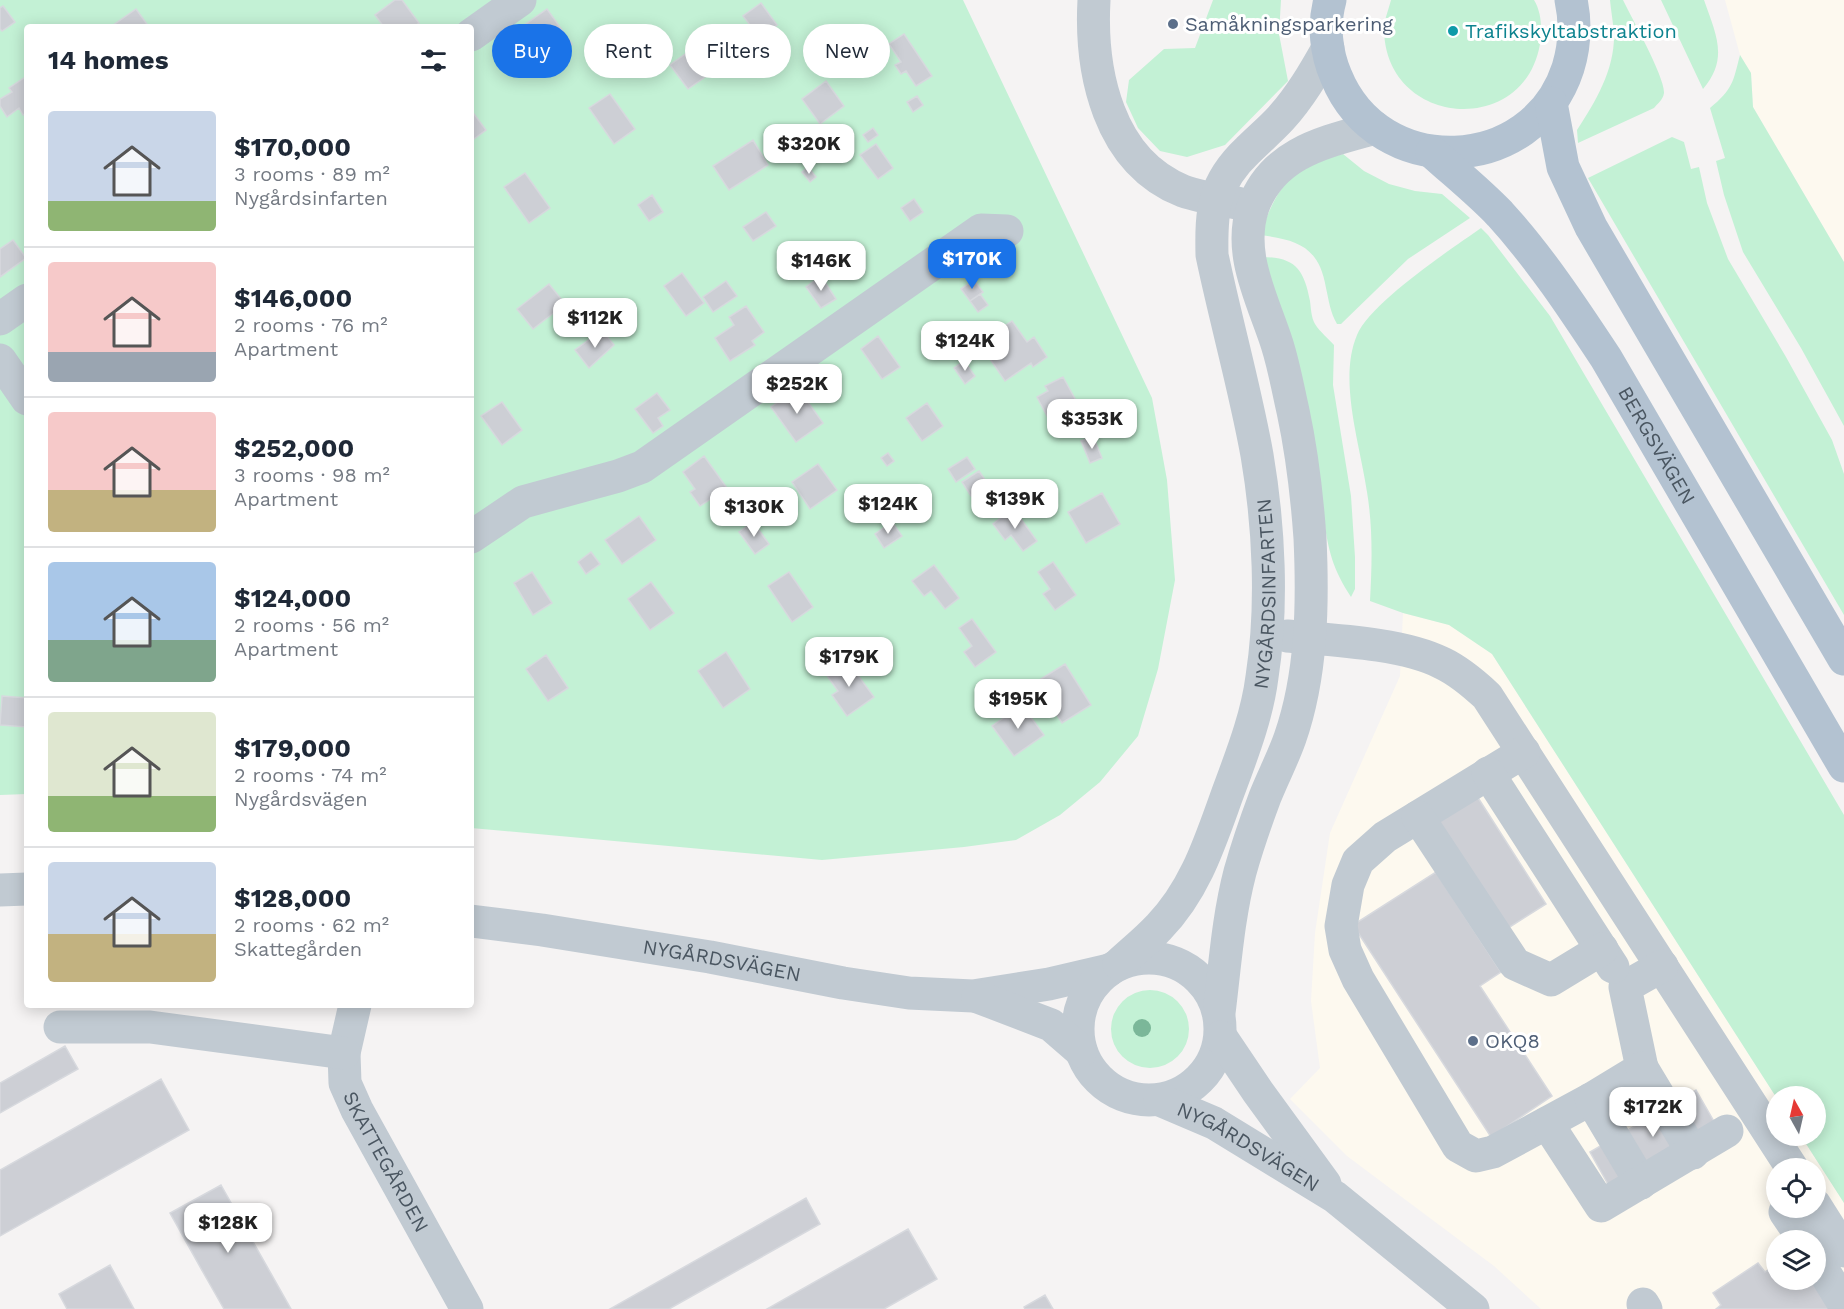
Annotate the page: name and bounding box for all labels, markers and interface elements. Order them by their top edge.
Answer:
place label: Samåkningsparkering [1185,12,1393,36]
marker: Samåkningsparkering [1166,17,1180,31]
place label: Trafikskyltabstraktion [1465,19,1677,43]
chip: Buy [492,24,572,78]
chip: Rent [584,24,673,78]
chip: Filters [685,24,791,78]
chip: New [803,24,890,78]
marker: Trafikskyltabstraktion [1446,24,1460,38]
icon: filters [417,44,450,77]
text: 14 homes [48,45,169,75]
pin: $320K [767,124,851,175]
text: $320K [777,131,841,155]
text: $170,000 [234,132,351,162]
icon: home [96,135,168,207]
text: 3 rooms · 89 m² [234,162,390,186]
text: Nygårdsinfarten [234,186,388,210]
pin: $170K [930,239,1014,290]
pin: $146K [779,241,863,292]
text: $170K [942,246,1002,270]
text: $146K [791,248,851,272]
text: $146,000 [234,283,352,313]
icon: home [96,286,168,358]
pin: $112K [553,298,637,349]
text: $112K [567,305,623,329]
text: 2 rooms · 76 m² [234,313,387,337]
pin: $124K [923,321,1007,372]
text: $124K [935,328,995,352]
text: Apartment [234,337,338,361]
pin: $252K [755,364,839,415]
text: $252K [766,371,828,395]
street label: BERGSVÄGEN [1613,382,1701,509]
pin: $353K [1050,399,1134,450]
text: $353K [1061,406,1123,430]
text: $252,000 [234,433,354,463]
icon: home [96,436,168,508]
text: 3 rooms · 98 m² [234,463,390,487]
pin: $139K [973,479,1057,530]
pin: $124K [846,484,930,535]
text: $139K [985,486,1045,510]
text: Apartment [234,487,338,511]
pin: $130K [712,487,796,538]
text: $124K [858,491,918,515]
text: $130K [724,494,784,518]
street label: NYGÅRDSINFARTEN [1248,497,1280,691]
text: $124,000 [234,583,351,613]
icon: home [96,586,168,658]
text: 2 rooms · 56 m² [234,613,389,637]
text: Apartment [234,637,338,661]
pin: $179K [807,637,891,688]
text: $179K [819,644,879,668]
pin: $195K [976,679,1060,730]
text: $195K [988,686,1048,710]
text: $179,000 [234,733,351,763]
icon: home [96,736,168,808]
text: 2 rooms · 74 m² [234,763,387,787]
text: Nygårdsvägen [234,787,368,811]
text: $128,000 [234,883,351,913]
icon: home [96,886,168,958]
text: 2 rooms · 62 m² [234,913,389,937]
street label: NYGÅRDSVÄGEN [641,934,803,987]
text: Skattegården [234,937,362,961]
place label: OKQ8 [1485,1029,1540,1053]
marker: OKQ8 [1466,1034,1480,1048]
north arrow [1766,1086,1826,1146]
map controls [1766,1086,1826,1290]
pin: $172K [1611,1087,1695,1138]
street label: SKATTEGÅRDEN [338,1088,434,1236]
text: $172K [1623,1094,1683,1118]
street label: NYGÅRDSVÄGEN [1174,1097,1324,1197]
button: locate [1766,1158,1826,1218]
pin: $128K [186,1203,270,1254]
text: $128K [198,1210,258,1234]
button: layers [1766,1230,1826,1290]

